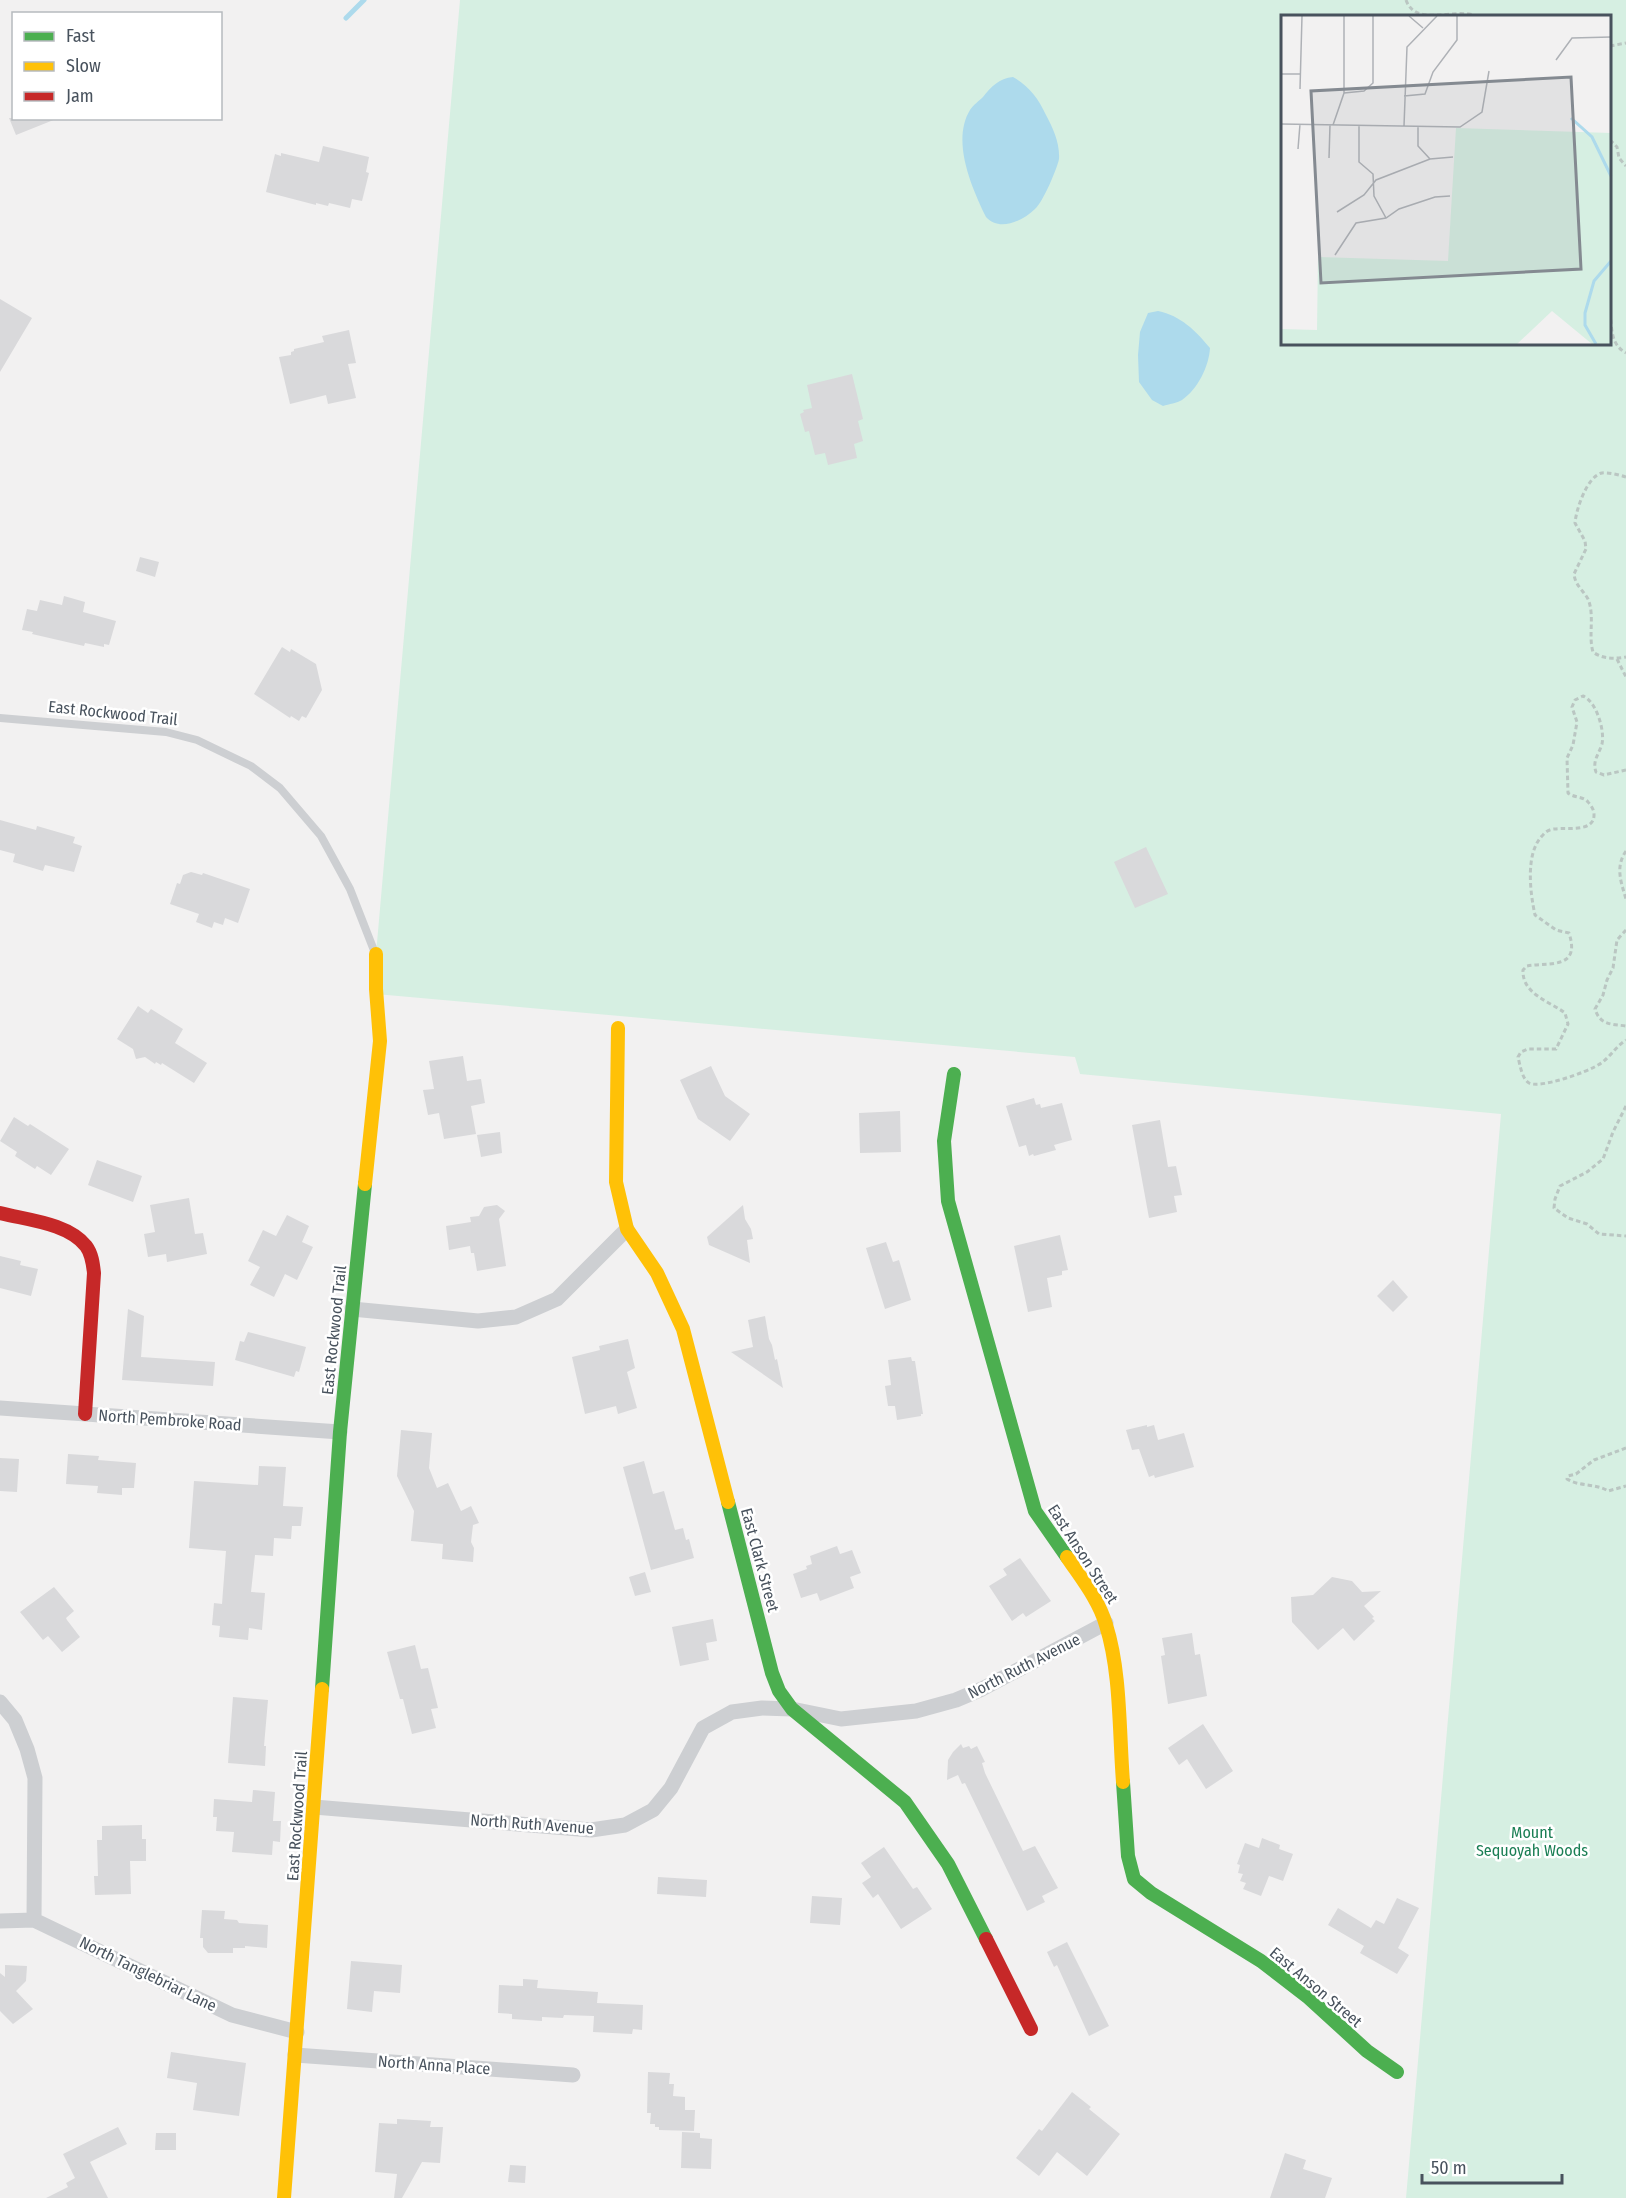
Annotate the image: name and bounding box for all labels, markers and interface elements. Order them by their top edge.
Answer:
legend [12,12,222,120]
inset map [1281,15,1611,345]
text: Fast [66,25,95,47]
text: Slow [66,55,101,77]
text: Jam [66,85,94,107]
street label: East Rockwood Trail [47,697,179,729]
street label: East Rockwood Trail [318,1264,350,1396]
street label: North Pembroke Road [98,1406,242,1434]
street label: East Anson Street [1044,1501,1123,1608]
street label: East Clark Street [737,1506,783,1615]
street label: North Ruth Avenue [965,1629,1084,1703]
street label: East Rockwood Trail [283,1751,311,1881]
street label: North Ruth Avenue [470,1810,594,1838]
park label: Mount Sequoyah Woods [1476,1823,1588,1860]
street label: North Tanglebriar Lane [76,1933,220,2015]
street label: East Anson Street [1266,1943,1367,2032]
street label: North Anna Place [377,2052,491,2078]
scale bar [1422,2147,1562,2185]
text: 50 m [1431,2157,1467,2179]

